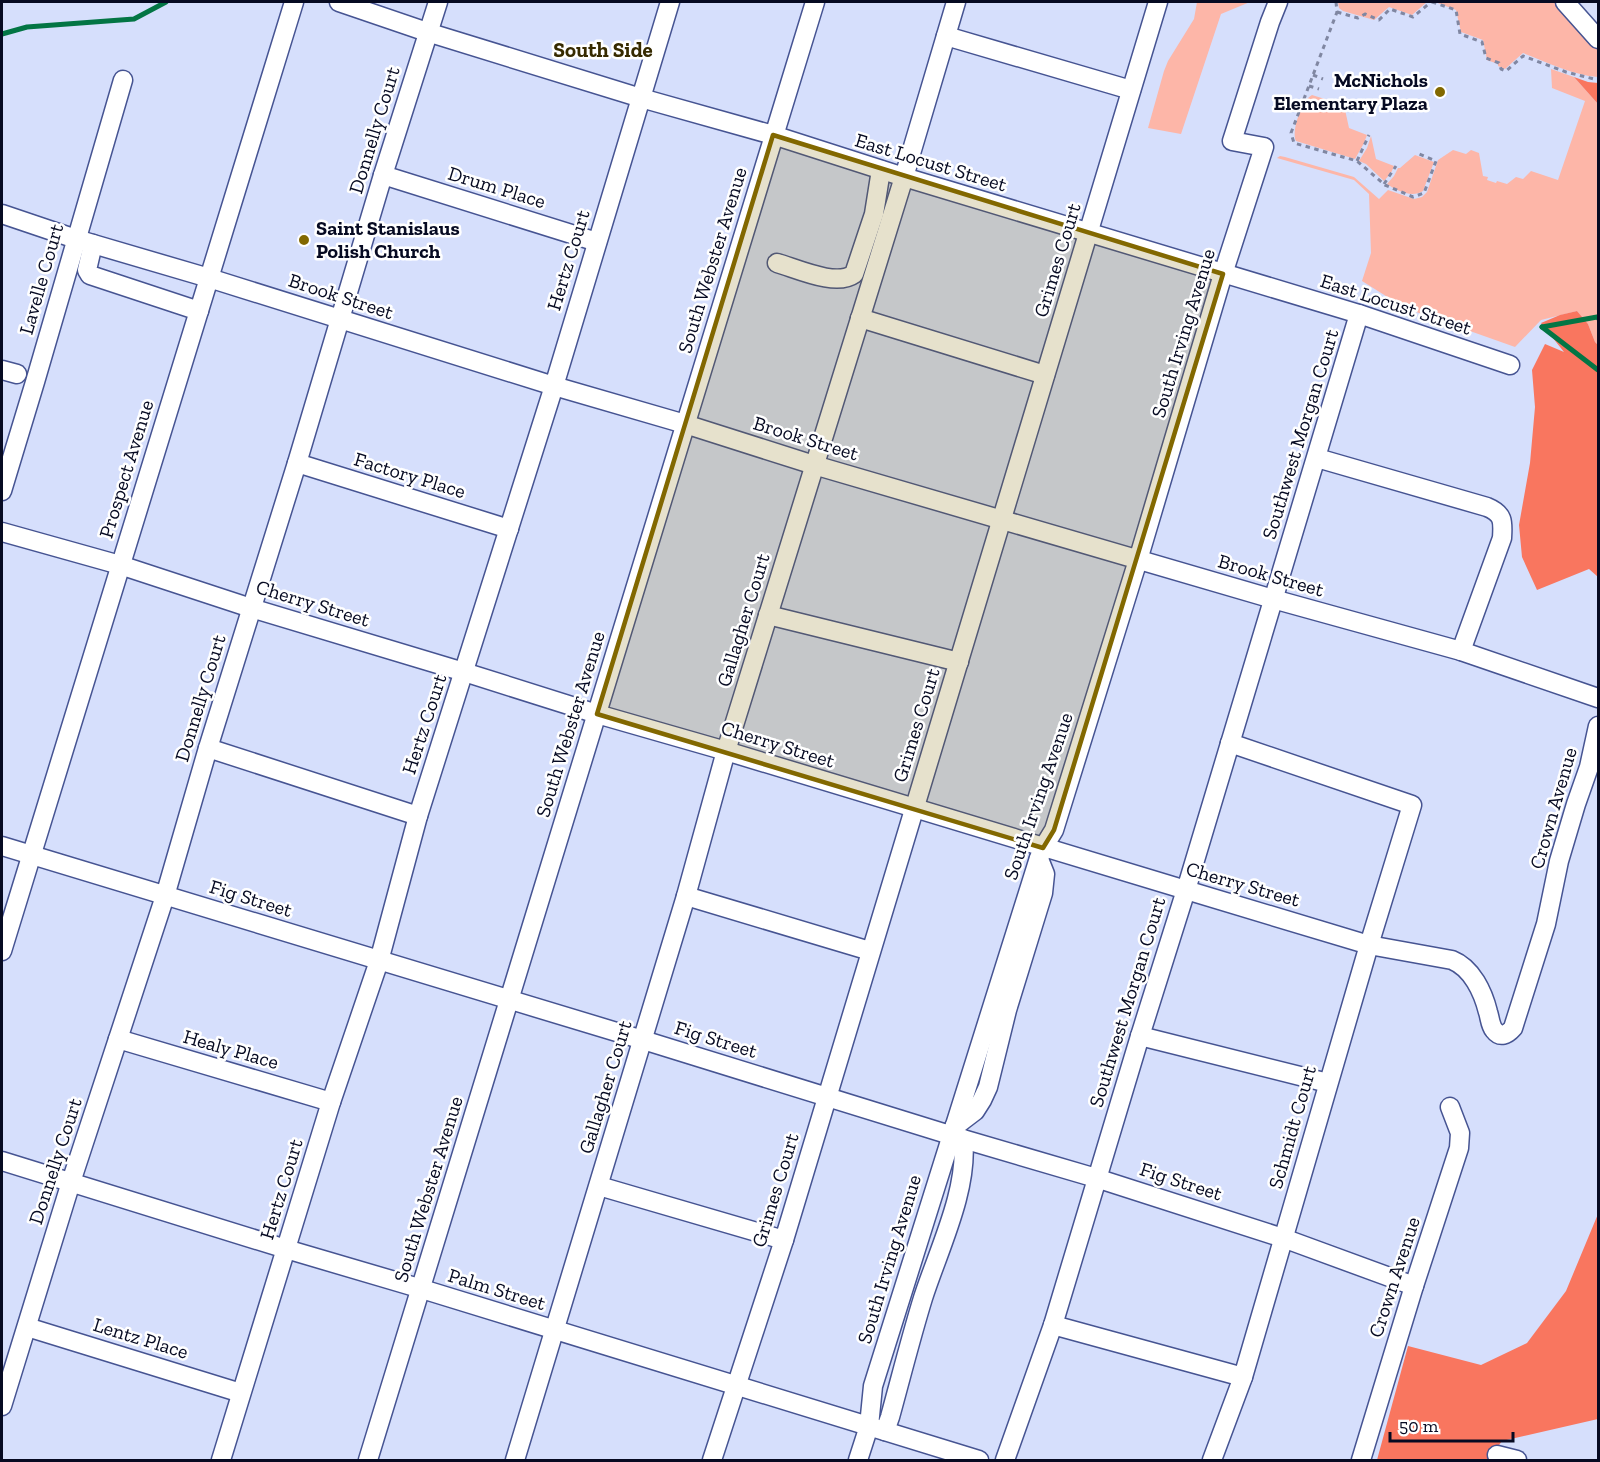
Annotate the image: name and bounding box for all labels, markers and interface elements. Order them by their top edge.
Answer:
district label: South Side [553,37,653,62]
street label: Donnelly Court [343,63,405,196]
place label: McNichols Elementary Plaza [1274,68,1428,115]
marker: McNichols Elementary Plaza [1433,85,1447,99]
street label: East Locust Street [852,128,1010,197]
street label: Drum Place [445,161,549,213]
street label: South Webster Avenue [672,164,752,356]
street label: Grimes Court [1028,200,1086,320]
street label: Hertz Court [541,206,595,313]
place label: Saint Stanislaus Polish Church [316,216,460,263]
street label: Lavelle Court [14,220,68,337]
marker: Saint Stanislaus Polish Church [297,233,311,247]
street label: South Irving Avenue [1146,246,1220,420]
street label: Brook Street [286,268,397,324]
street label: East Locust Street [1318,268,1475,340]
street label: Southwest Morgan Court [1257,326,1344,542]
street label: Prospect Avenue [94,397,158,541]
street label: Brook Street [751,411,862,466]
street label: Factory Place [351,447,469,503]
street label: Brook Street [1215,548,1327,602]
street label: Gallagher Court [711,550,775,690]
street label: Cherry Street [253,574,373,632]
street label: South Webster Avenue [530,628,610,820]
street label: Donnelly Court [169,631,231,764]
street label: Grimes Court [887,665,945,785]
street label: Hertz Court [397,670,452,777]
street label: South Irving Avenue [998,709,1078,883]
street label: Cherry Street [718,715,838,773]
street label: Crown Avenue [1524,744,1582,872]
street label: Cherry Street [1183,856,1303,912]
street label: Fig Street [207,874,296,922]
street label: Southwest Morgan Court [1084,894,1171,1110]
street label: Fig Street [672,1015,761,1063]
street label: Gallagher Court [573,1017,637,1157]
street label: Healy Place [181,1024,281,1074]
street label: Schmidt Court [1263,1062,1321,1191]
street label: South Webster Avenue [388,1093,468,1285]
street label: Donnelly Court [23,1094,87,1227]
street label: Grimes Court [746,1130,804,1250]
street label: Hertz Court [254,1135,308,1242]
street label: Fig Street [1137,1156,1226,1206]
street label: South Irving Avenue [852,1172,926,1346]
street label: Crown Avenue [1363,1214,1425,1340]
street label: Palm Street [445,1263,549,1315]
street label: Lentz Place [91,1312,191,1364]
scale bar [1390,1405,1513,1443]
text: 50 m [1399,1415,1439,1437]

